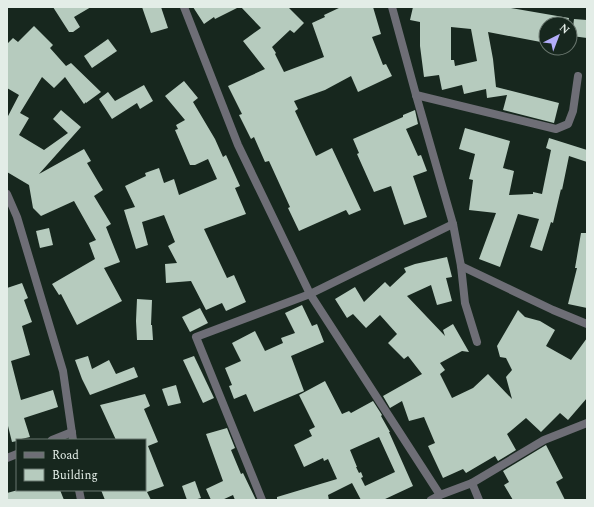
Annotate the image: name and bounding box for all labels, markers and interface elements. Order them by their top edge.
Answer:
north arrow [538,16,578,56]
text: N [555,20,573,38]
legend [16,439,146,491]
text: Road [52,446,79,465]
text: Building [52,466,98,485]

